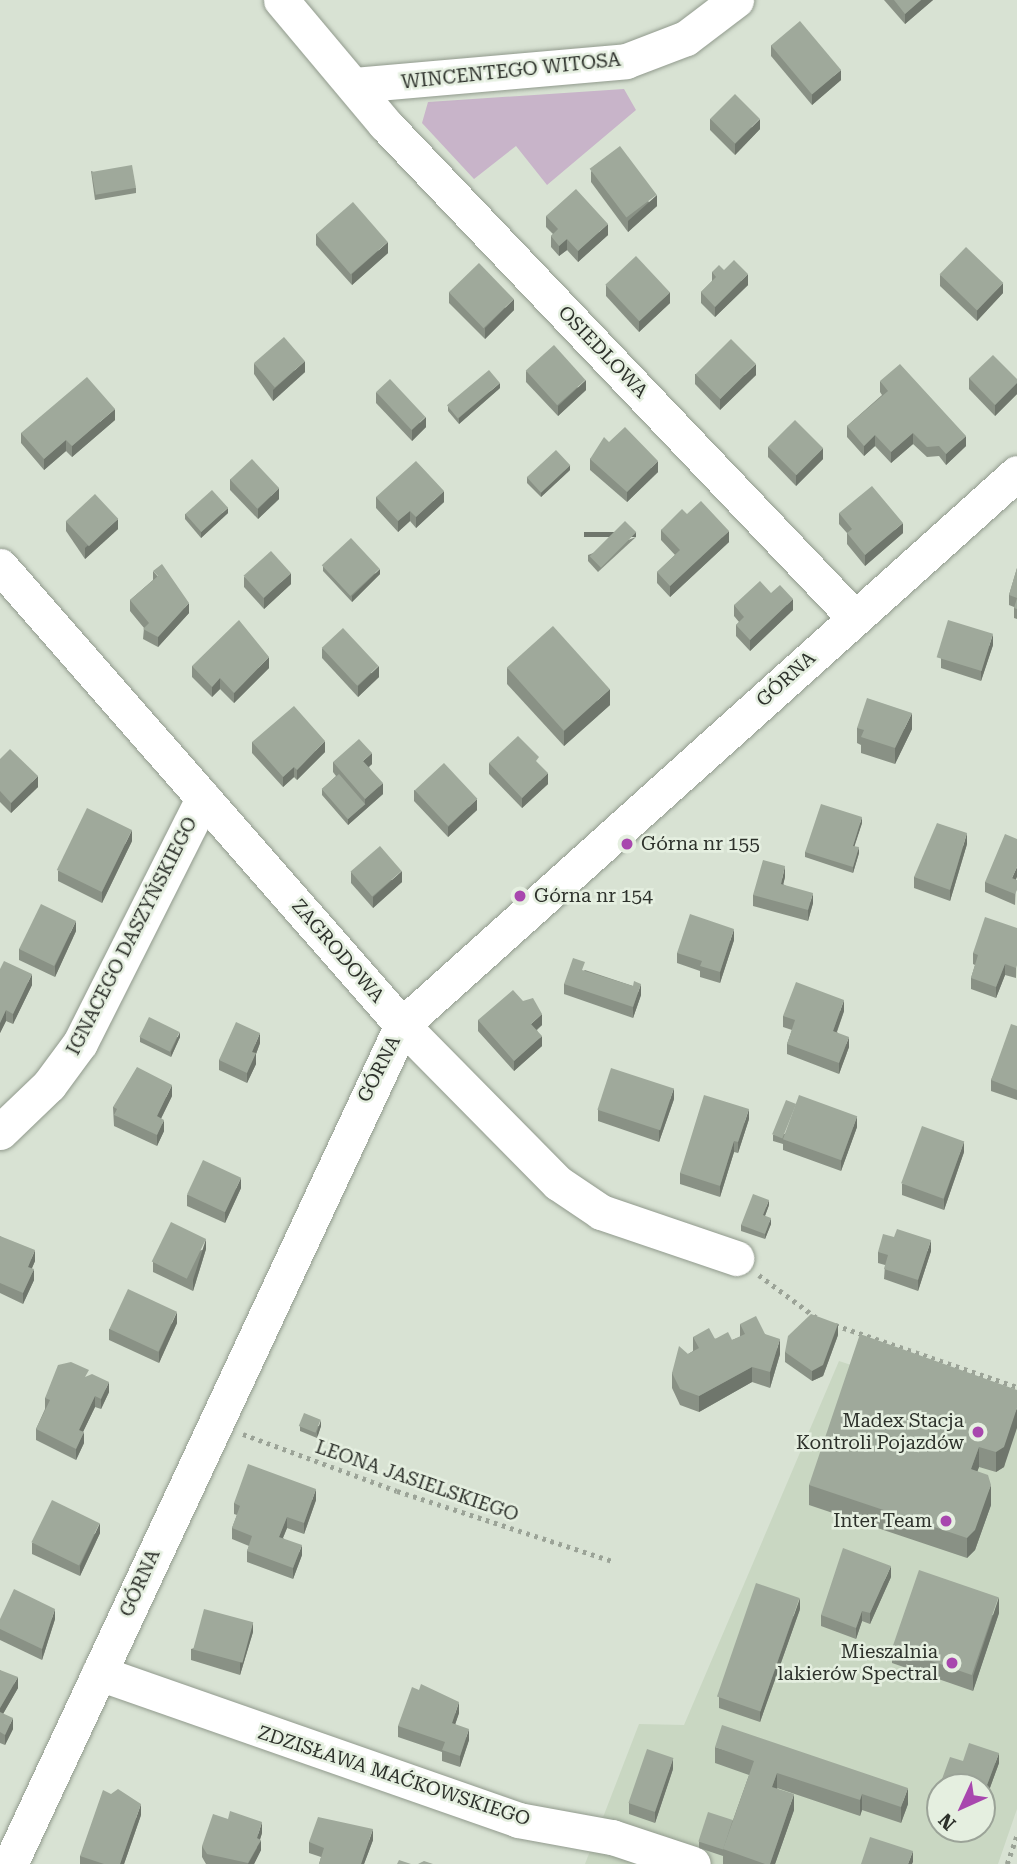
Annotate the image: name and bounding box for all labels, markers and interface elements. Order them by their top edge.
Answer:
street label: WINCENTEGO WITOSA [400,48,622,94]
street label: OSIEDLOWA [553,301,653,403]
street label: GÓRNA [752,647,820,711]
street label: IGNACEGO DASZYŃSKIEGO [62,813,202,1059]
place label: Górna nr 155 [641,833,760,855]
marker: Górna nr 155 [619,836,635,852]
place label: Górna nr 154 [534,885,653,907]
marker: Górna nr 154 [512,888,528,904]
street label: ZAGRODOWA [287,895,389,1007]
street label: GÓRNA [353,1032,405,1106]
place label: Madex Stacja Kontroli Pojazdów [796,1410,964,1454]
marker: Madex Stacja Kontroli Pojazdów [970,1424,986,1440]
street label: LEONA JASIELSKIEGO [312,1435,522,1527]
place label: Inter Team [833,1510,932,1532]
marker: Inter Team [938,1513,954,1529]
street label: GÓRNA [115,1546,165,1620]
place label: Mieszalnia lakierów Spectral [778,1641,938,1685]
marker: Mieszalnia lakierów Spectral [944,1655,960,1671]
street label: ZDZISŁAWA MAĆKOWSKIEGO [255,1721,533,1831]
north arrow [926,1773,996,1843]
text: N [934,1808,961,1835]

